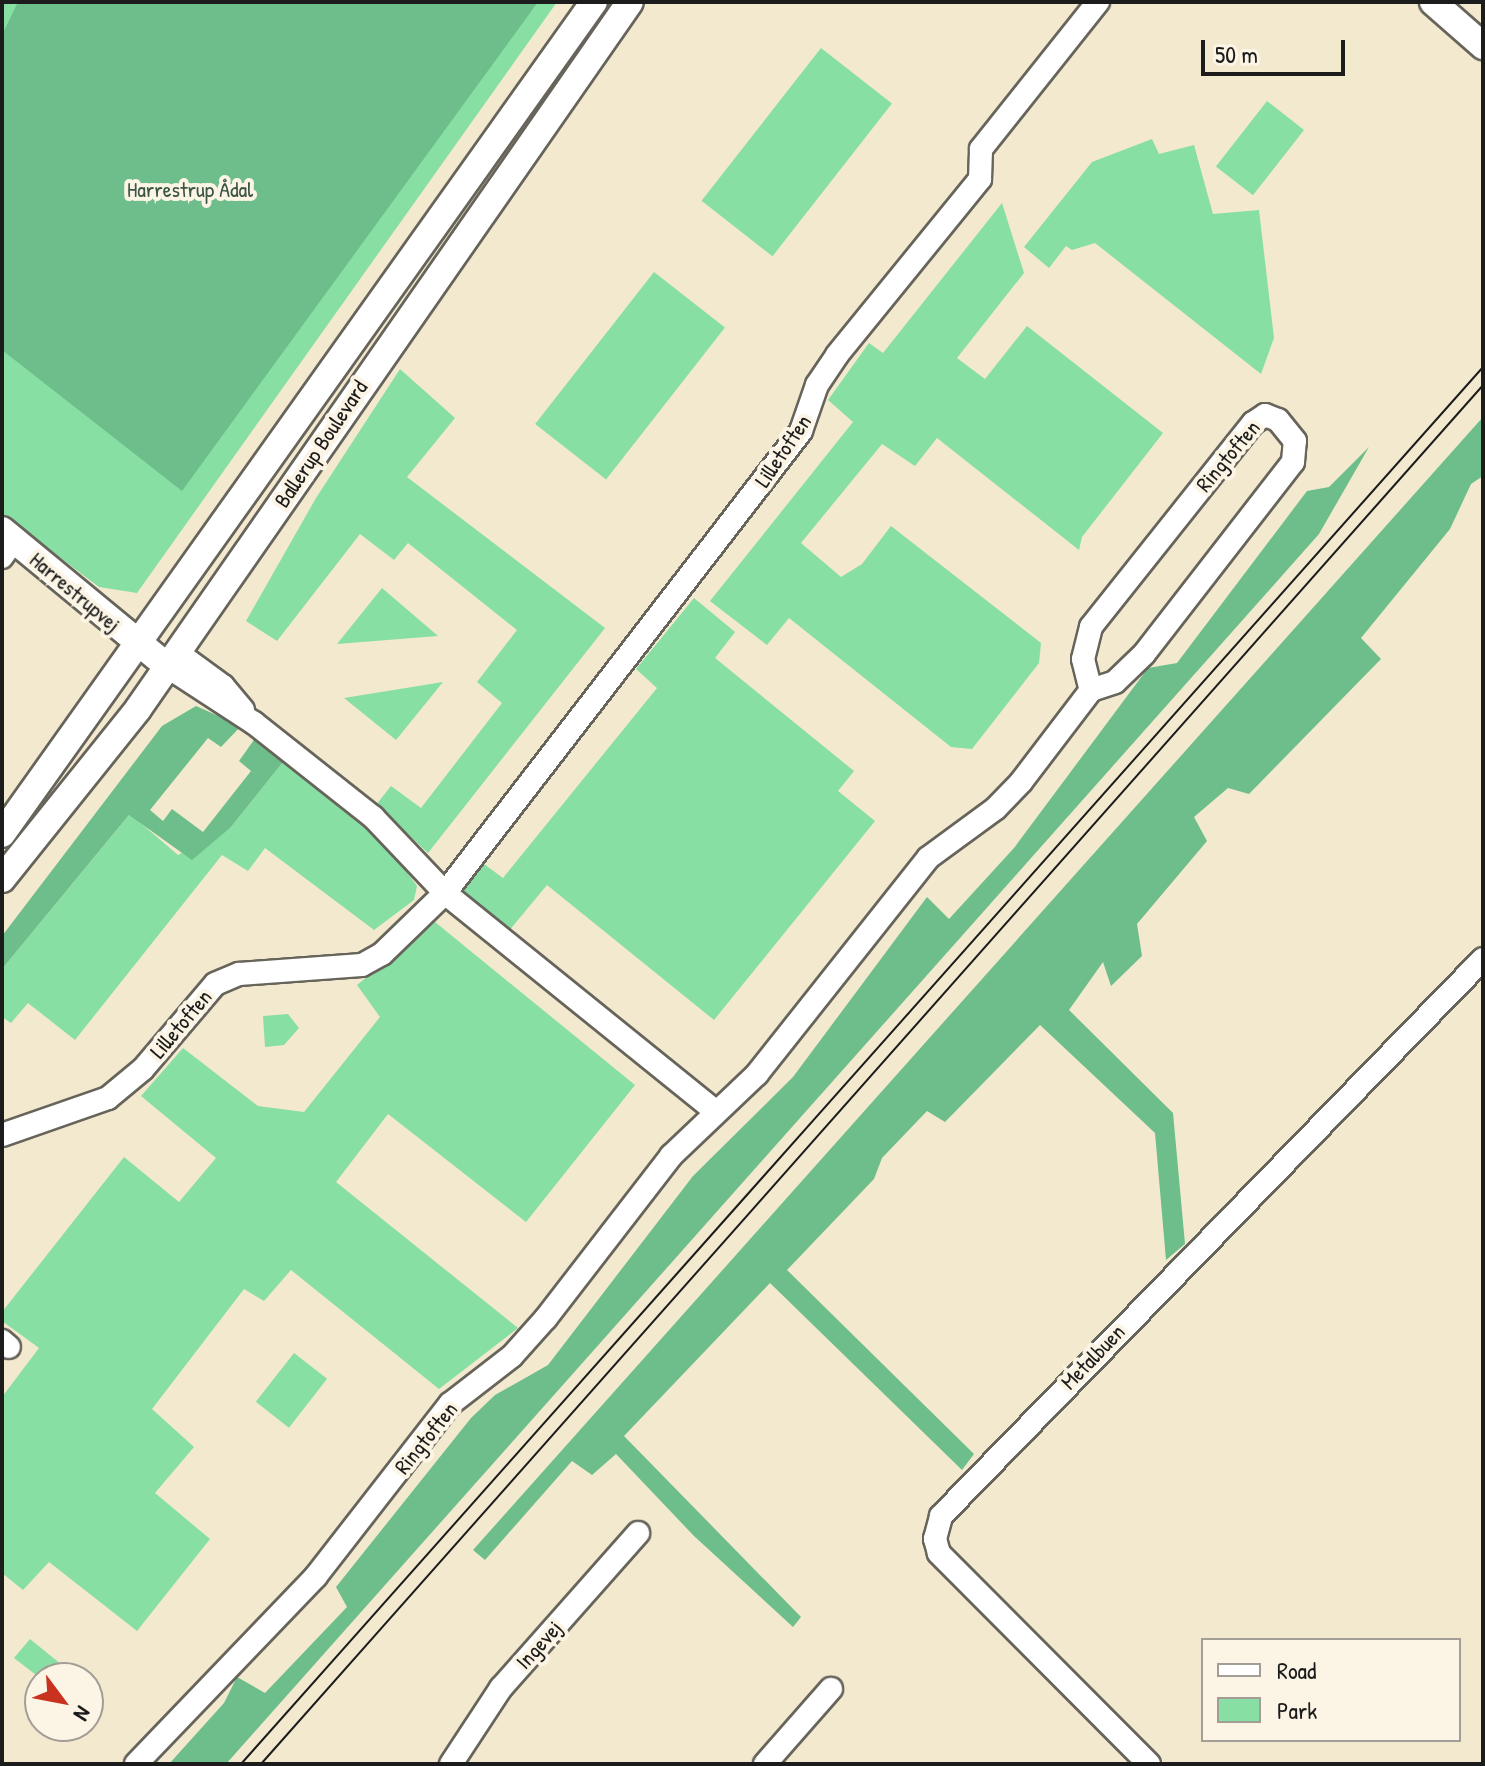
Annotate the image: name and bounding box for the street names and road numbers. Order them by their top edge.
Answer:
street label: Ballerup Boulevard [269,375,373,513]
street label: Lilletoften [749,410,817,492]
street label: Ringtoften [1190,415,1266,497]
street label: Harrestrupvej [24,547,126,637]
street label: Lilletoften [145,984,217,1064]
street label: Metalbuen [1056,1319,1130,1395]
street label: Ringtoften [389,1397,463,1479]
street label: Ingevej [510,1615,568,1675]

